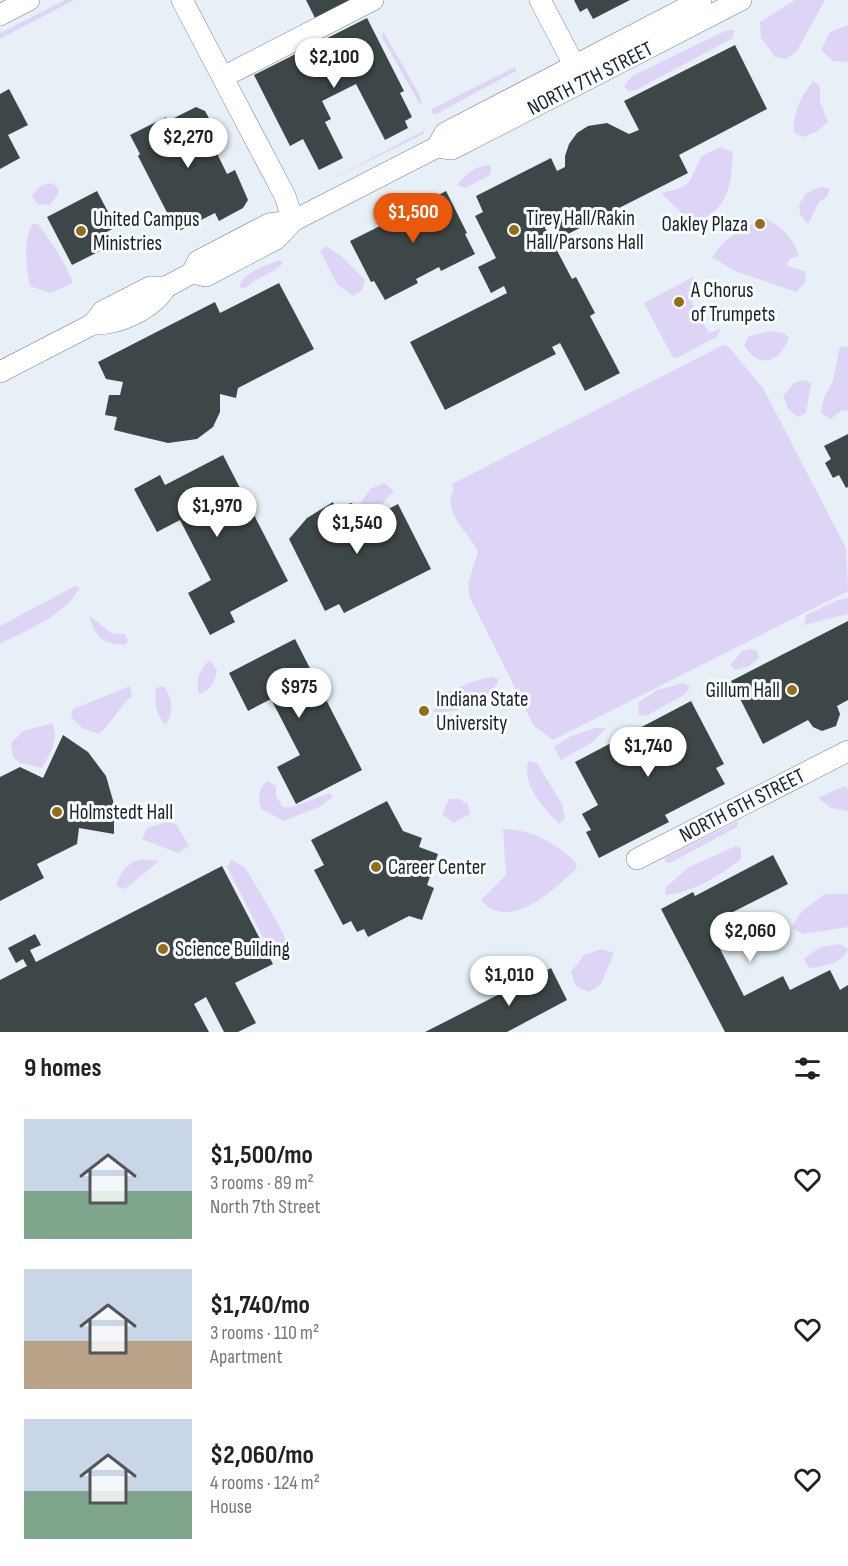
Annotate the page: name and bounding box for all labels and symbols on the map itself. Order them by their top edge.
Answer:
street label: NORTH 7TH STREET [523,36,658,121]
pin: $2,100 [285,38,383,89]
pin: $2,270 [139,118,237,169]
pin: $1,500 [364,193,462,244]
place label: Tirey Hall/Rakin Hall/Parsons Hall [526,206,644,255]
place label: United Campus Ministries [93,207,199,256]
place label: Oakley Plaza [662,212,748,237]
marker: Oakley Plaza [753,217,767,231]
marker: Tirey Hall/Rakin Hall/Parsons Hall [507,223,521,237]
marker: United Campus Ministries [74,224,88,238]
place label: A Chorus of Trumpets [690,278,775,327]
marker: A Chorus of Trumpets [672,295,686,309]
pin: $1,970 [168,487,266,538]
pin: $1,540 [308,504,406,555]
pin: $975 [263,668,335,719]
place label: Gillum Hall [706,678,780,703]
marker: Gillum Hall [785,683,799,697]
place label: Indiana State University [436,687,528,736]
marker: Indiana State University [417,704,431,718]
pin: $1,740 [599,727,697,778]
street label: NORTH 6TH STREET [675,763,810,848]
place label: Holmstedt Hall [69,800,173,825]
marker: Holmstedt Hall [50,805,64,819]
place label: Career Center [388,855,486,880]
marker: Career Center [369,860,383,874]
pin: $2,060 [701,912,799,963]
place label: Science Building [175,937,290,962]
marker: Science Building [156,942,170,956]
pin: $1,010 [460,956,558,1007]

